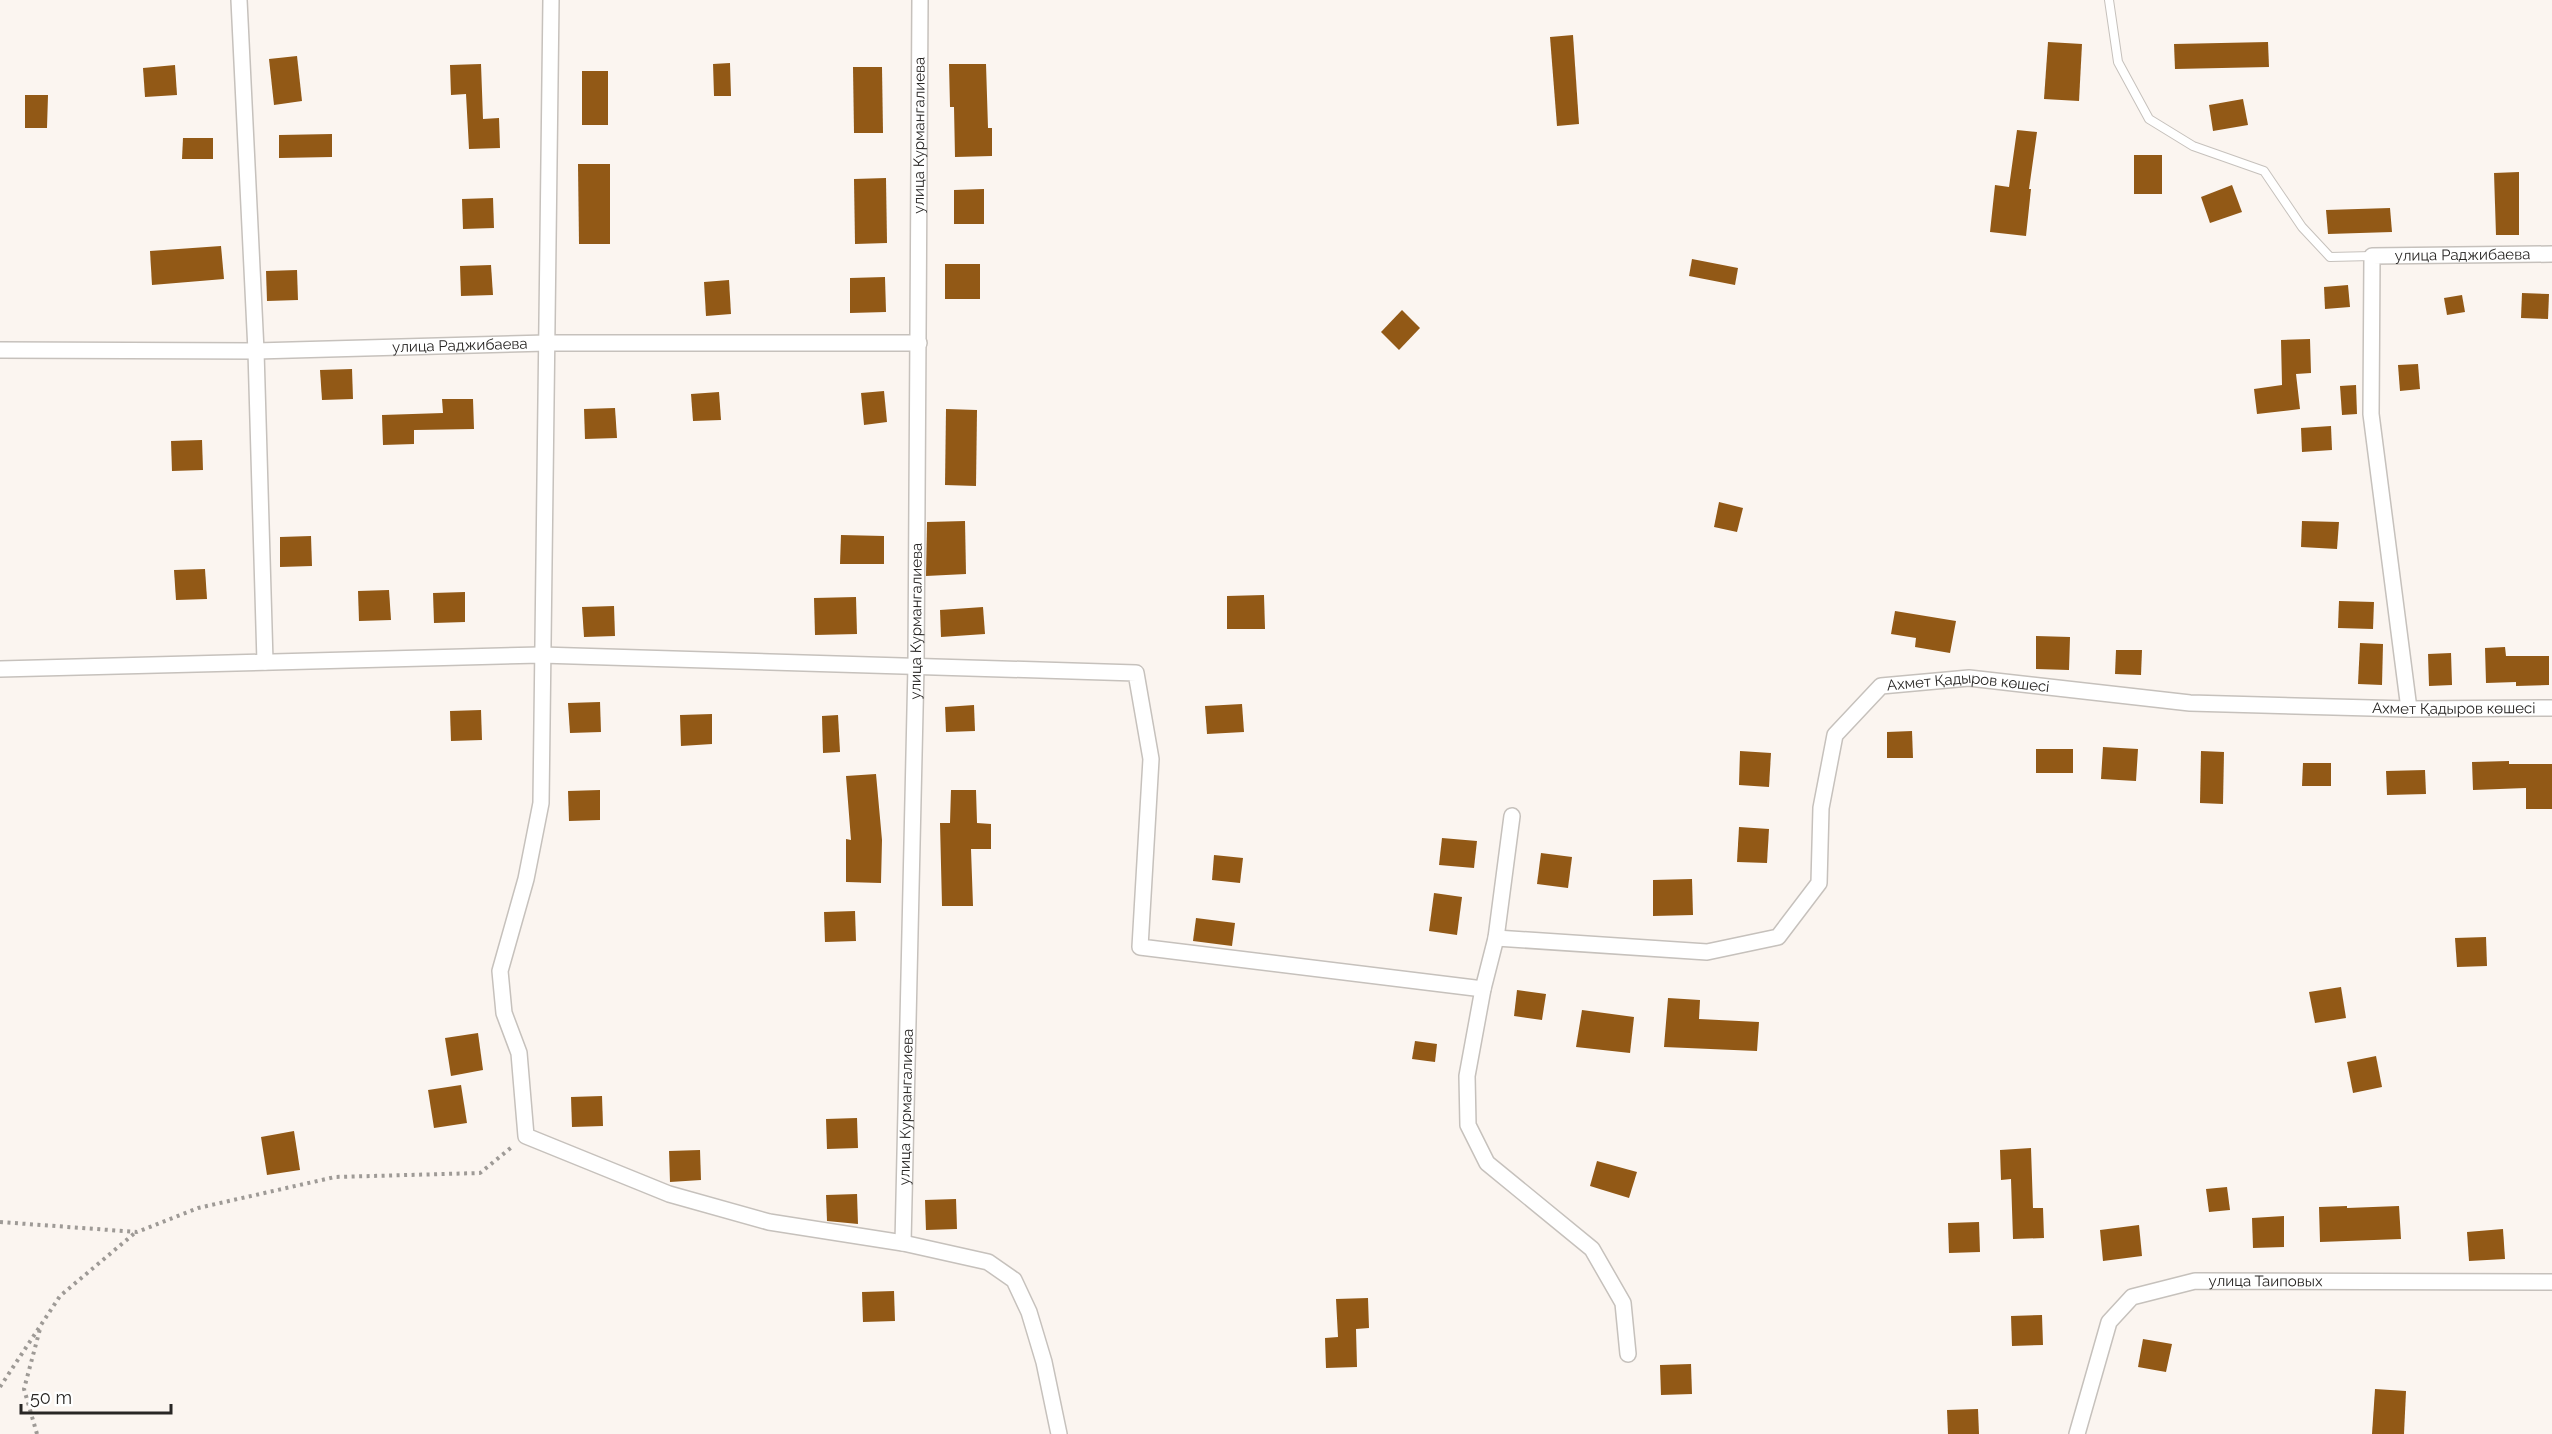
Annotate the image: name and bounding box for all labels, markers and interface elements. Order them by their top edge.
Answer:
street label: улица Курмангалиева [910,57,929,214]
street label: улица Раджибаева [2395,245,2530,265]
street label: улица Раджибаева [392,335,528,356]
street label: улица Курмангалиева [906,543,926,700]
street label: Ахмет Қадыров көшесі [1886,669,2050,696]
street label: Ахмет Қадыров көшесі [2372,699,2536,718]
street label: улица Курмангалиева [895,1028,917,1186]
street label: улица Таиповых [2209,1272,2323,1290]
scale bar [21,1377,171,1415]
text: 50 m [30,1387,72,1408]

